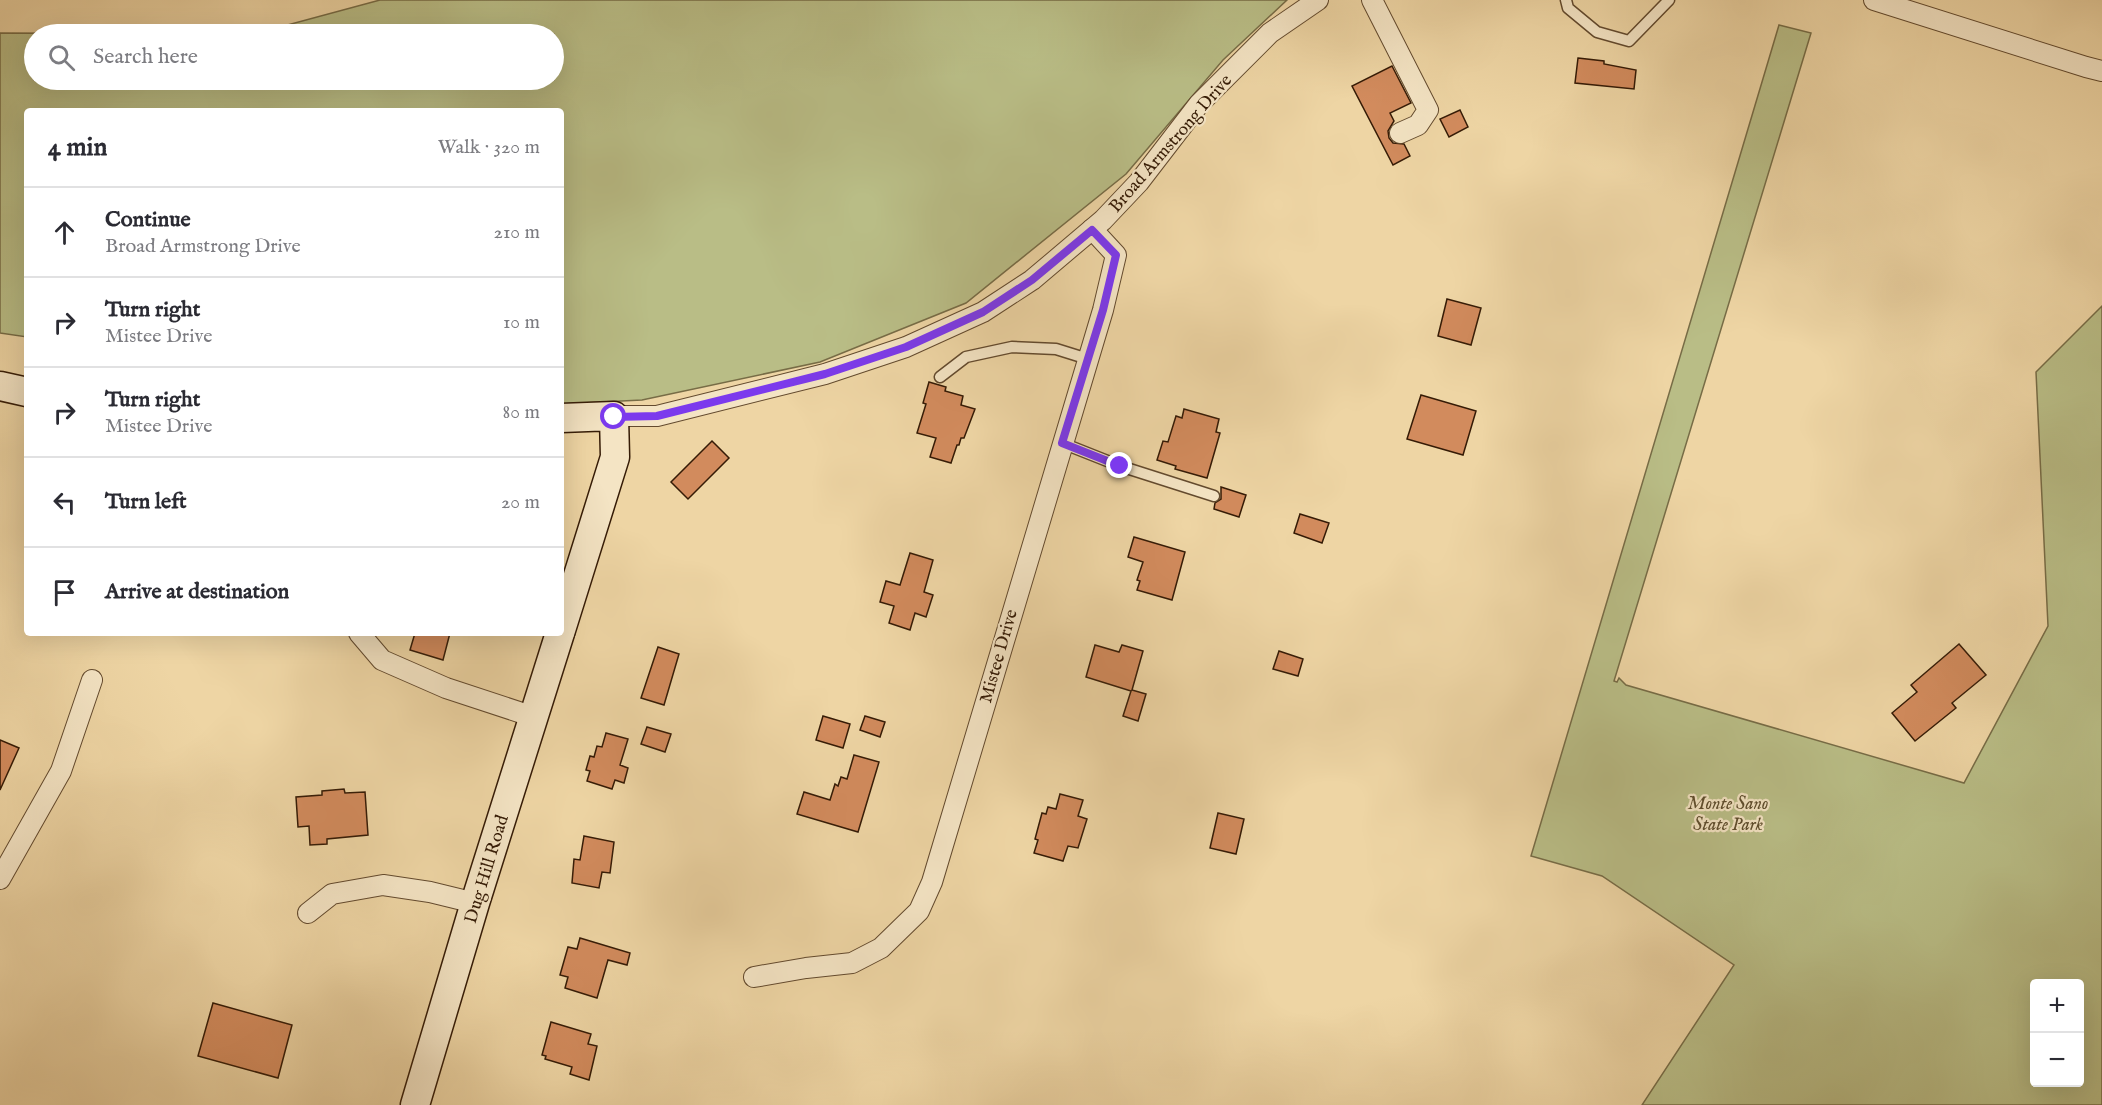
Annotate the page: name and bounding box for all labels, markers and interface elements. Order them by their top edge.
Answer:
search box [24,24,564,90]
icon: search [45,41,78,74]
text: Search here [93,43,198,71]
street label: Broad Armstrong Drive [1105,70,1238,218]
text: 4 min [48,131,107,164]
text: Walk · 320 m [438,135,540,160]
text: Continue [105,206,191,234]
icon: ahead [48,216,81,249]
text: 210 m [494,220,540,245]
text: Broad Armstrong Drive [105,234,301,259]
text: Turn right [105,296,200,324]
icon: right [48,306,81,339]
text: 10 m [503,310,540,335]
text: Mistee Drive [105,324,212,349]
text: Turn right [105,386,200,414]
icon: right [48,396,81,429]
text: 80 m [503,400,540,425]
route start [600,403,626,429]
text: Mistee Drive [105,414,212,439]
route end [1106,452,1132,478]
icon: left [48,486,81,519]
text: Turn left [105,488,187,516]
text: 20 m [501,490,540,515]
icon: arrive [48,576,81,609]
text: Arrive at destination [105,578,289,606]
street label: Mistee Drive [975,607,1024,706]
park label: Monte Sano State Park [1688,793,1768,837]
street label: Dug Hill Road [460,812,515,926]
map controls [2030,979,2084,1087]
button: + [2030,979,2084,1033]
button: − [2030,1033,2084,1087]

